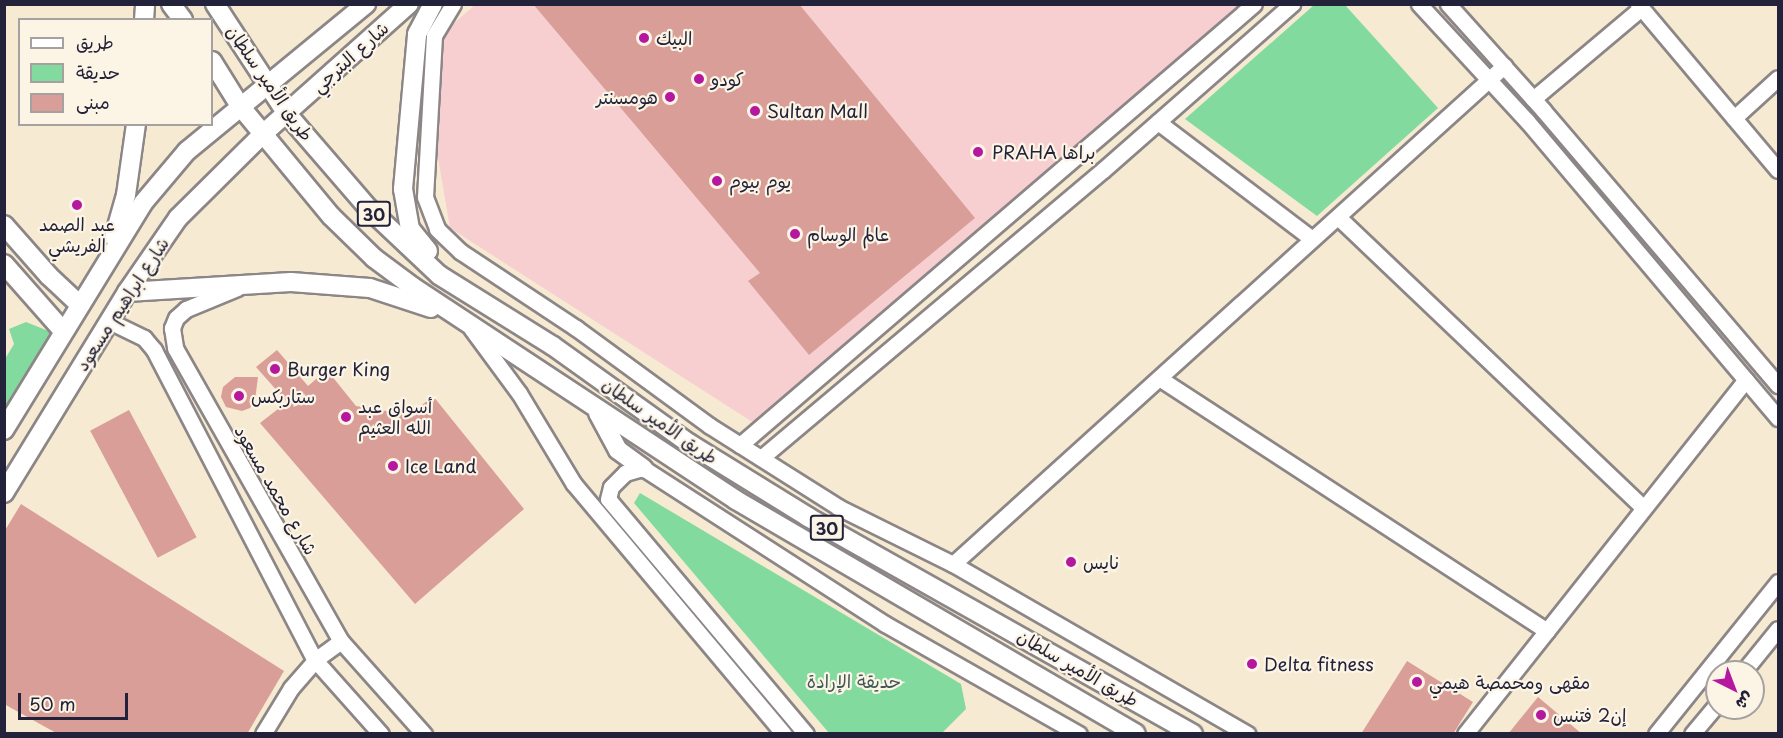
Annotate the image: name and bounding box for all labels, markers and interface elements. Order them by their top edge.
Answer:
street label: شارع البترجي [307,17,393,97]
legend [18,18,213,126]
street label: طريق الأمير سلطان [222,21,318,145]
place label: البيك [656,27,692,49]
text: طريق [76,28,114,55]
marker: البيك [637,31,651,45]
text: حديقة [76,58,120,85]
place label: كودو [711,68,744,90]
marker: كودو [692,72,706,86]
place label: هومسنتر [596,86,658,108]
text: مبنى [76,88,110,115]
marker: هومسنتر [663,90,677,104]
place label: Sultan Mall [767,100,868,122]
marker: Sultan Mall [748,104,762,118]
place label: PRAHA براها [992,141,1096,163]
marker: PRAHA براها [969,143,987,161]
place label: يوم بيوم [729,170,791,192]
marker: يوم بيوم [710,174,724,188]
marker: عبد الصمد الفريشي [70,198,84,212]
road number: 30 [356,201,392,227]
place label: عبد الصمد الفريشي [39,214,115,256]
place label: عالم الوسام [807,223,889,245]
marker: عالم الوسام [788,227,802,241]
street label: شارع ابراهيم مسعود [71,233,173,375]
place label: Burger King [287,358,389,380]
marker: Burger King [268,362,282,376]
street label: طريق الأمير سلطان [598,373,722,469]
place label: ستاربكس [251,385,315,407]
marker: ستاربكس [232,389,246,403]
place label: أسواق عبد الله العثيم [358,396,432,438]
marker: أسواق عبد الله العثيم [339,410,353,424]
street label: شارع محمد مسعود [230,421,322,559]
place label: Ice Land [405,455,478,477]
marker: Ice Land [386,459,400,473]
road number: 30 [809,515,845,541]
place label: نايس [1083,551,1119,573]
marker: نايس [1064,555,1078,569]
street label: طريق الأمير سلطان [1014,625,1142,711]
place label: Delta fitness [1264,653,1374,675]
marker: Delta fitness [1245,657,1259,671]
north arrow [1705,660,1765,720]
park label: حديقة الإرادة [807,670,901,692]
place label: مقهى ومحمصة هيمي [1429,671,1590,693]
marker: مقهى ومحمصة هيمي [1410,675,1424,689]
scale bar [21,681,130,719]
text: ش [1731,687,1760,717]
text: 50 m [29,690,76,717]
place label: إن2 فتنس [1553,704,1627,726]
marker: إن2 فتنس [1534,708,1548,722]

